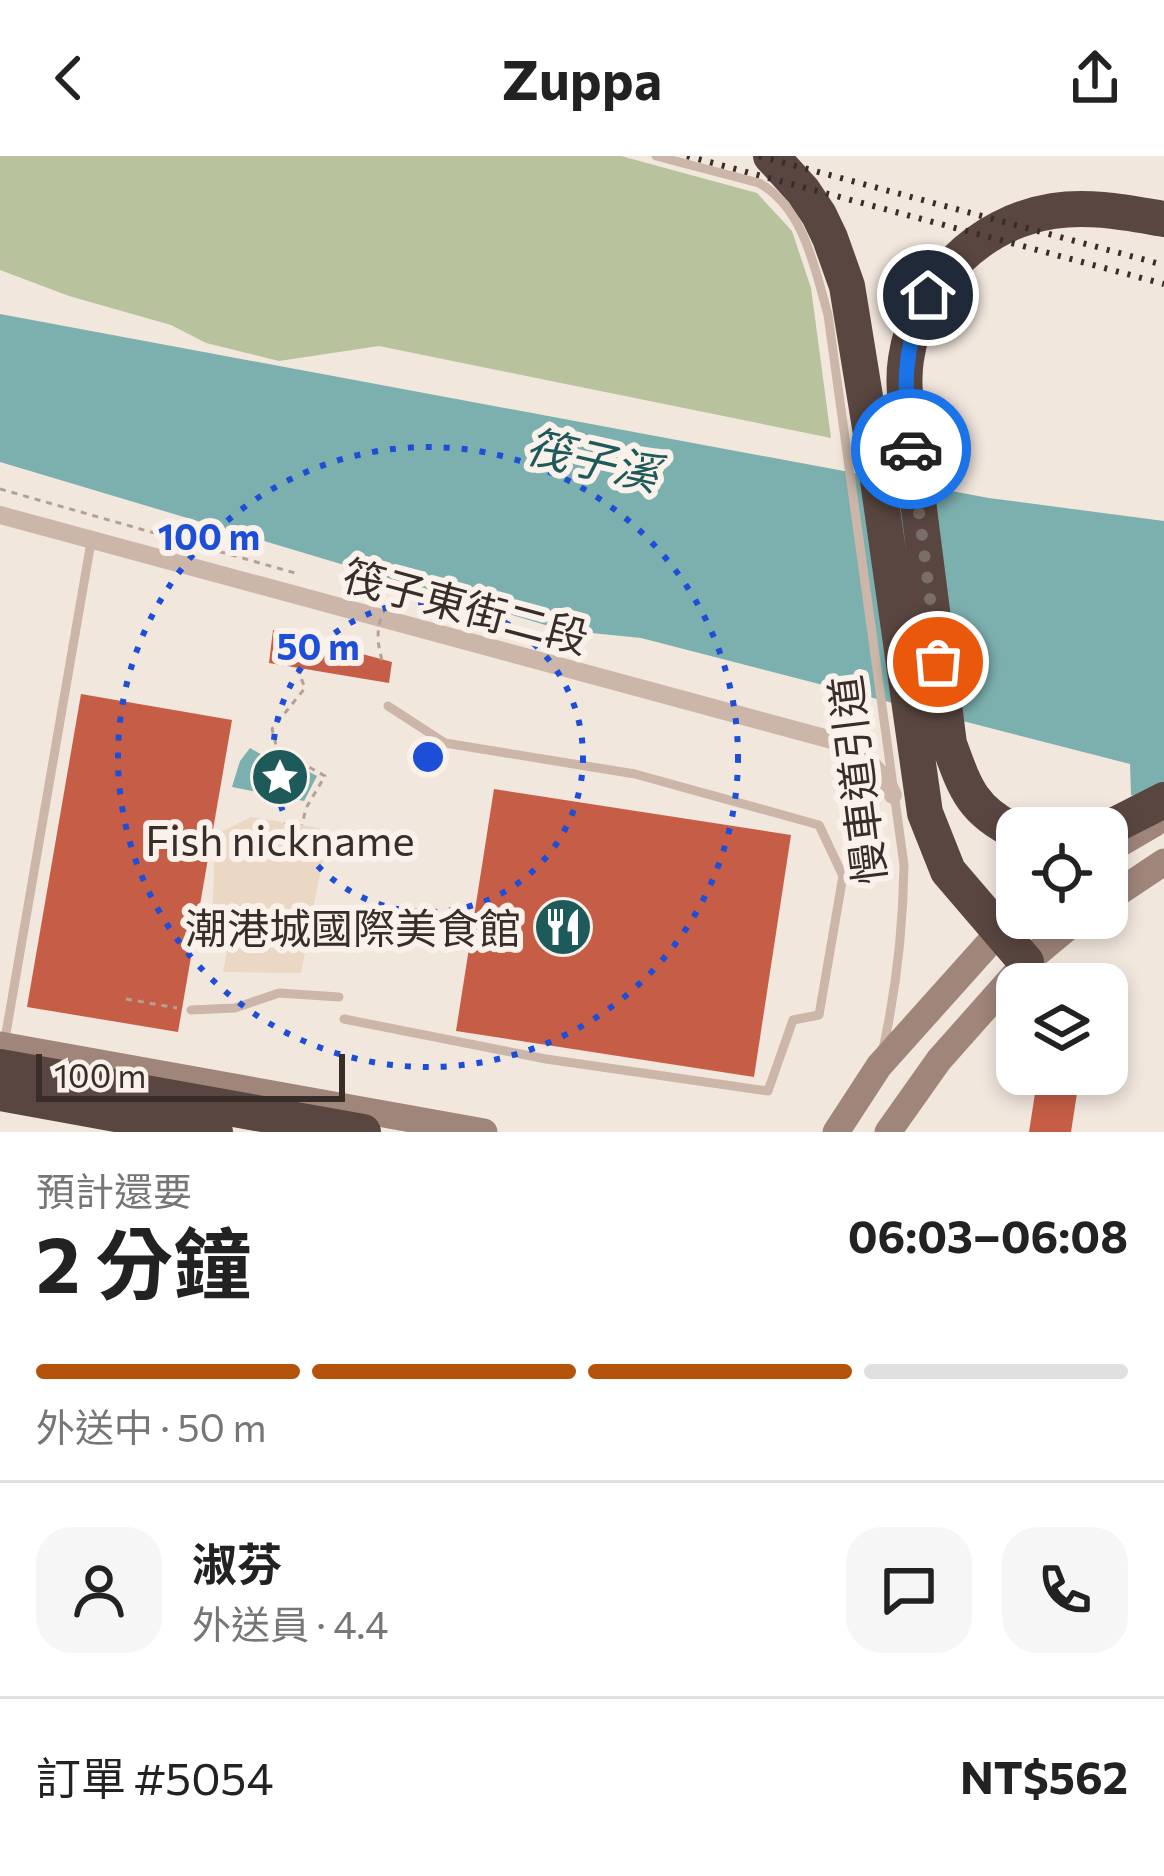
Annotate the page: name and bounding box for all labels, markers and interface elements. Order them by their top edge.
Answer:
icon: back [36,45,102,111]
text: Zuppa [502,45,662,111]
icon: share [1062,45,1128,111]
pin [877,244,979,346]
icon: home [895,262,961,328]
courier [851,389,971,509]
water label: 筏子溪 [521,416,671,501]
icon: car [878,416,944,482]
text: 100 m [158,513,260,557]
street label: 筏子東街二段 [338,547,594,663]
pin [887,611,989,713]
text: 50 m [276,623,360,667]
icon: bag [905,629,971,695]
street label: 慢車道引道 [817,673,895,887]
centre of rings [407,736,449,778]
place icon: Fish nickname [249,746,311,808]
map controls [996,807,1128,1095]
button: locate [996,807,1128,939]
place label: Fish nickname [145,813,415,865]
restaurant icon: 潮港城國際美食館 [532,896,594,958]
place label: 潮港城國際美食館 [185,901,521,953]
button: layers [996,963,1128,1095]
scale bar [36,1048,345,1101]
text: 100 m [54,1054,146,1095]
text: 預計還要 [36,1166,192,1214]
text: 06:03–06:08 [848,1207,1128,1262]
text: 2 分鐘 [36,1214,251,1309]
text: 外送中 · 50 m [36,1402,267,1450]
button: person [36,1527,162,1653]
button: chat [846,1527,972,1653]
button: phone [1002,1527,1128,1653]
text: 淑芬 [192,1535,282,1590]
text: 外送員 · 4.4 [192,1599,388,1647]
text: NT$562 [960,1748,1128,1803]
text: 訂單 #5054 [36,1749,273,1804]

